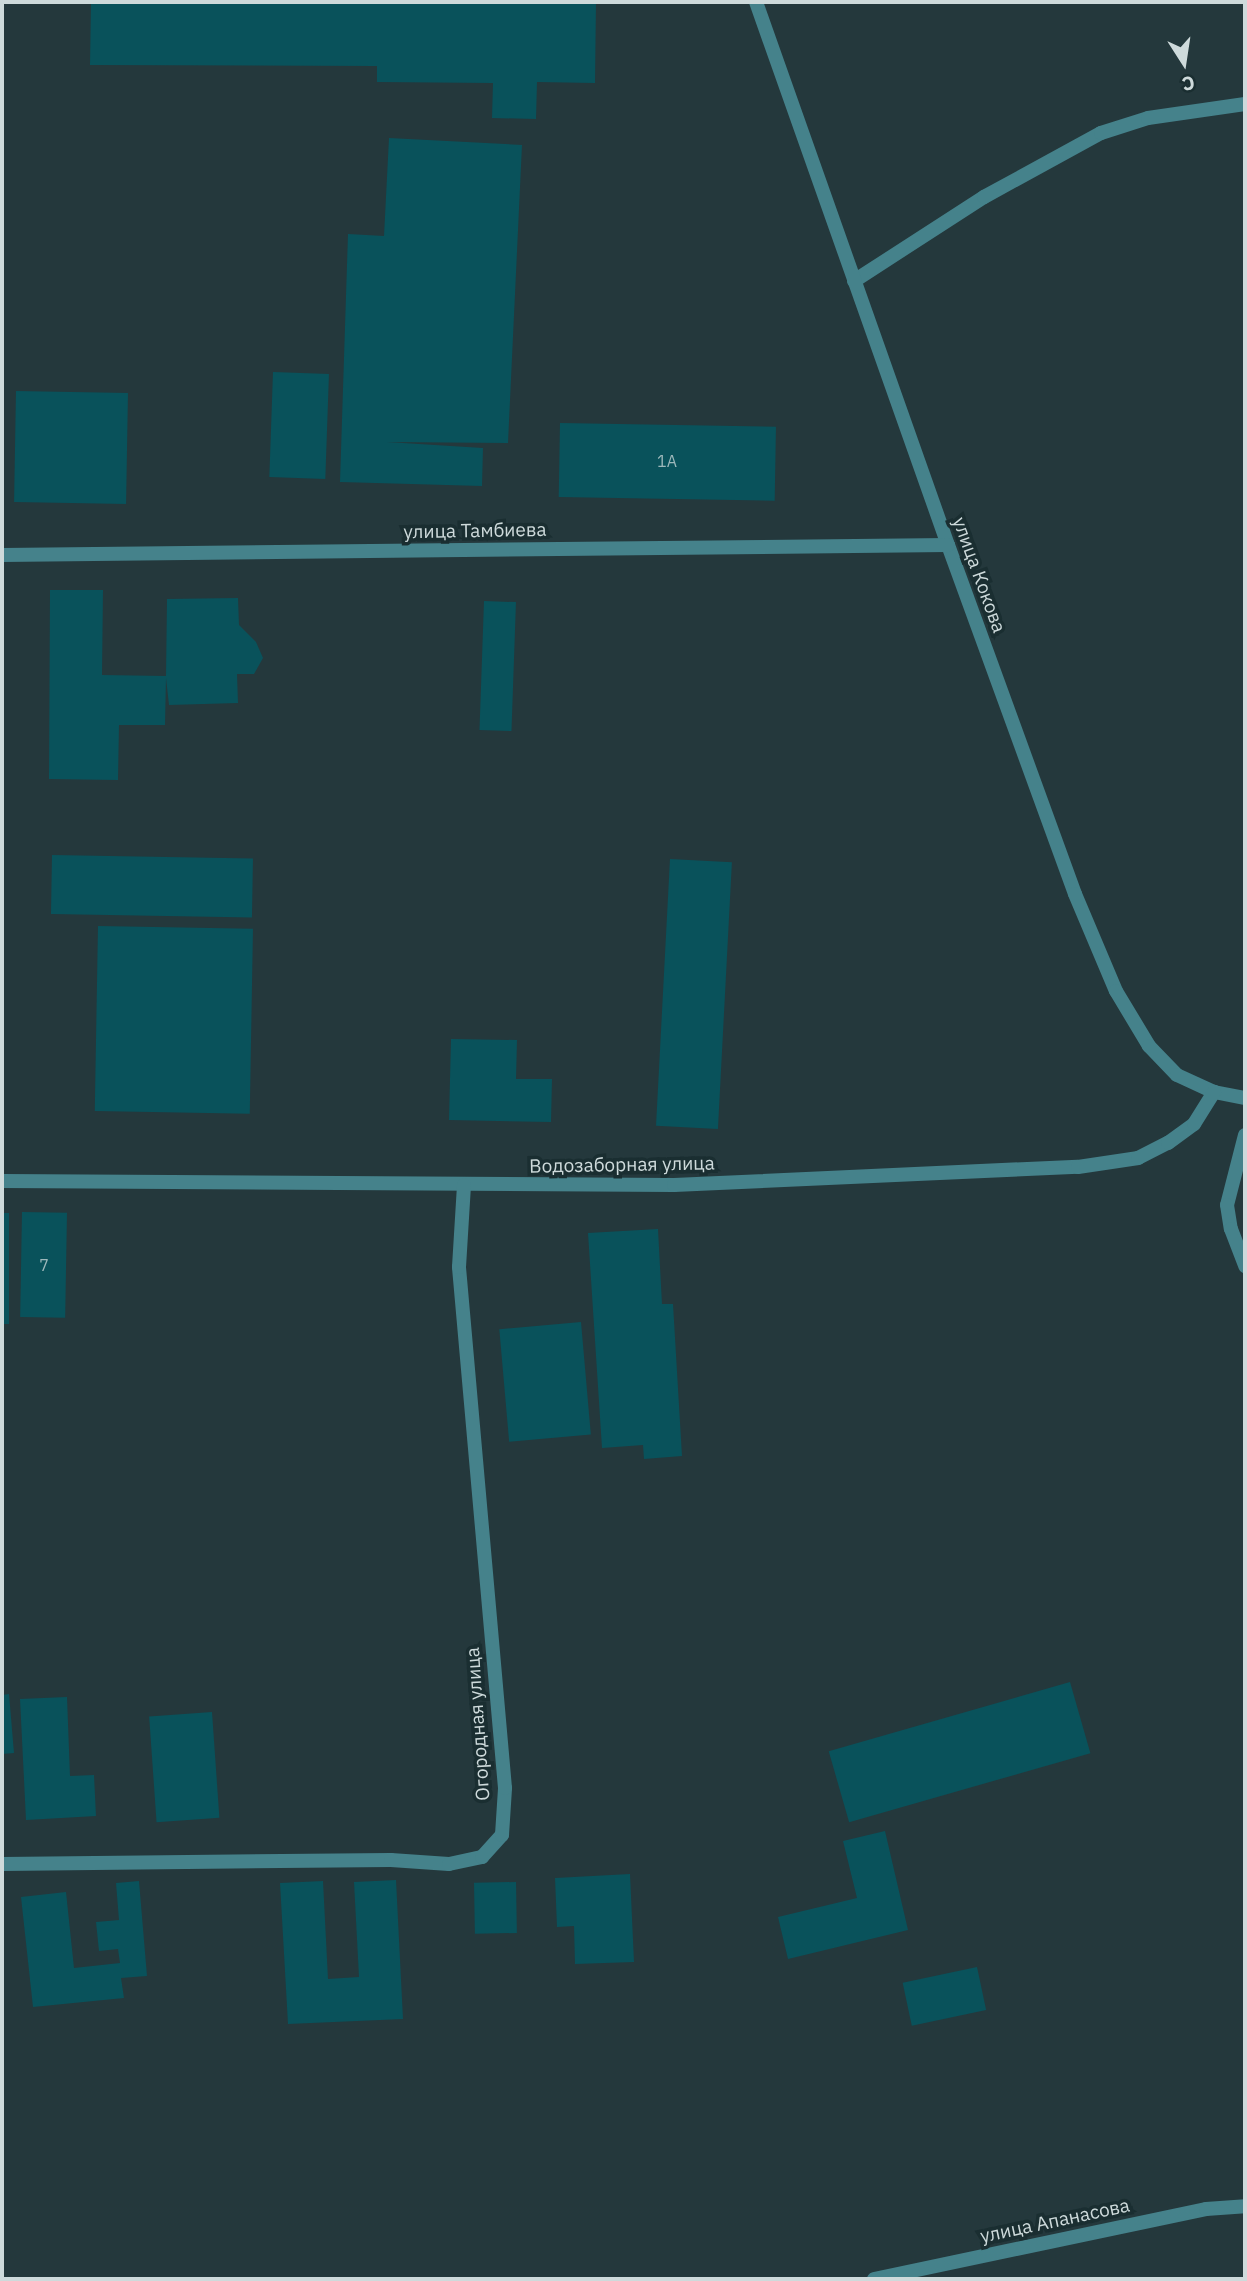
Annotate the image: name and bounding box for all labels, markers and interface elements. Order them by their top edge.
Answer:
north arrow [1149,28,1219,98]
text: С [1180,71,1197,97]
house number: 1А [657,451,677,471]
street label: улица Кокова [948,514,1010,636]
street label: улица Тамбиева [403,518,547,544]
street label: Водозаборная улица [529,1152,715,1178]
house number: 7 [39,1255,49,1275]
street label: Огородная улица [461,1647,495,1801]
street label: улица Апанасова [978,2194,1132,2248]

